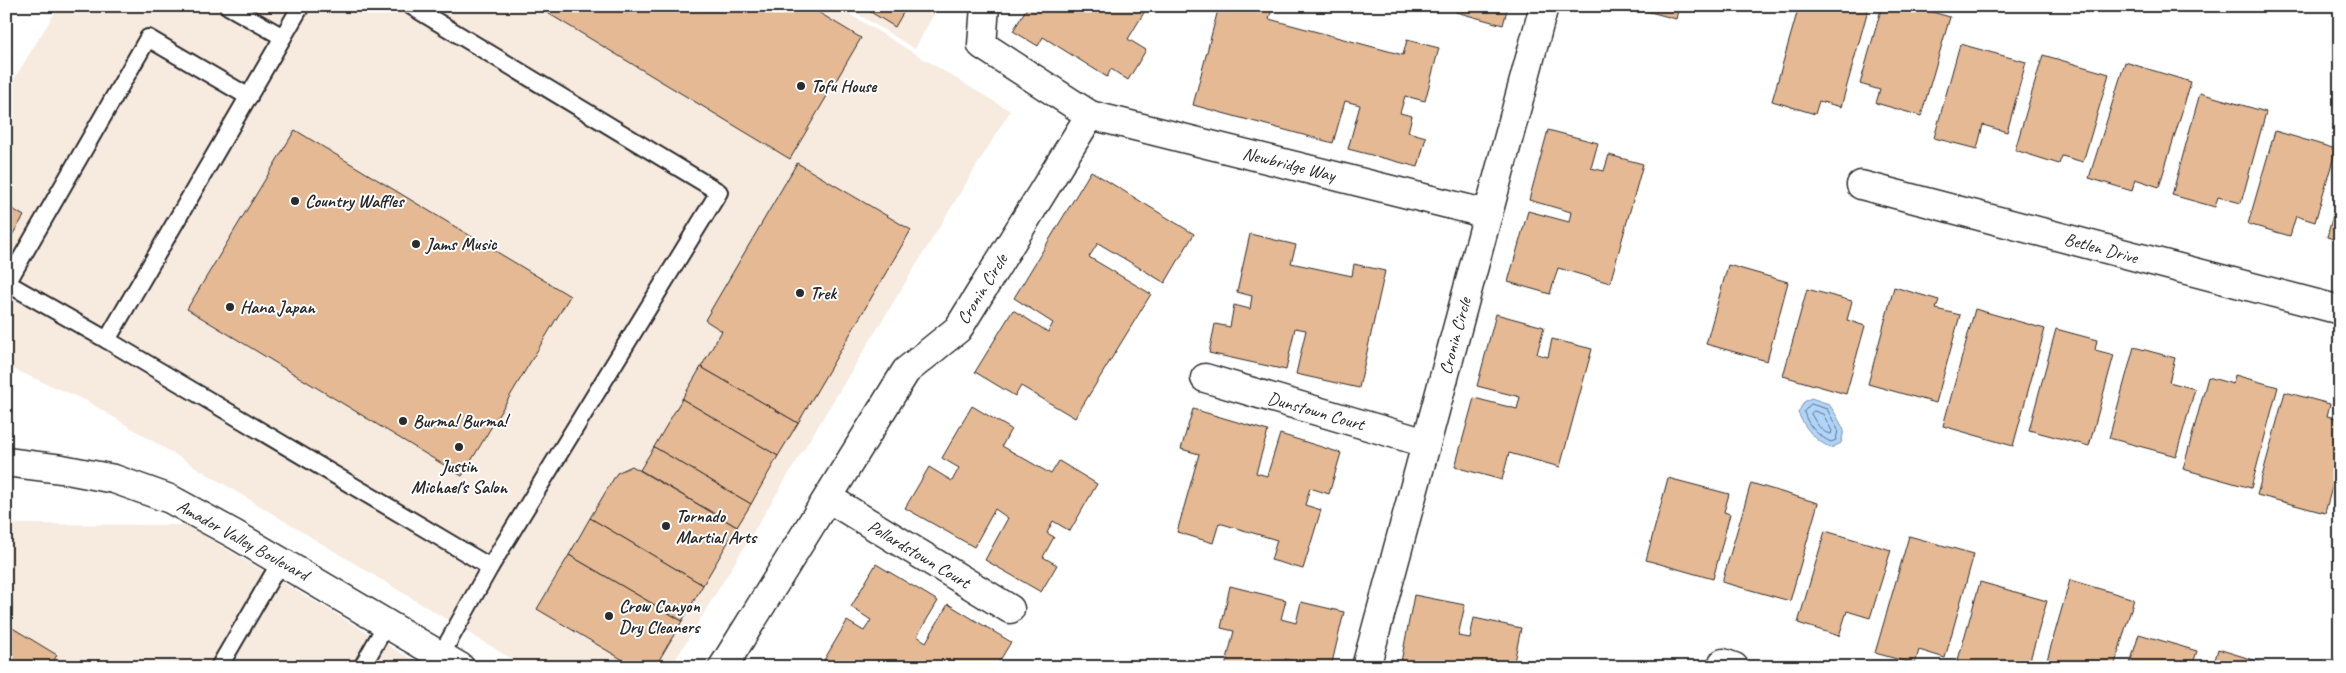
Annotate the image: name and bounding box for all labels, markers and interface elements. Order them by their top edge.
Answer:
place label: Tofu House [811,75,878,97]
marker: Tofu House [795,80,807,92]
street label: Newbridge Way [1241,142,1339,187]
place label: Country Waffles [305,190,405,212]
marker: Country Waffles [289,195,301,207]
street label: Betlen Drive [2062,228,2141,269]
place label: Jams Music [424,233,498,255]
marker: Jams Music [410,238,422,250]
street label: Cronin Circle [952,249,1013,328]
place label: Trek [810,282,838,304]
marker: Trek [794,287,806,299]
street label: Cronin Circle [1434,294,1476,377]
place label: Hana Japan [240,296,316,318]
marker: Hana Japan [224,301,236,313]
street label: Dunstown Court [1265,387,1369,436]
place label: Burma! Burma! [413,410,511,432]
marker: Burma! Burma! [397,415,409,427]
marker: Justin Michael's Salon [453,441,465,453]
place label: Justin Michael's Salon [411,455,509,498]
street label: Amador Valley Boulevard [173,495,315,587]
place label: Tornado Martial Arts [676,505,758,548]
street label: Pollardstown Court [864,515,976,594]
marker: Tornado Martial Arts [660,520,672,532]
place label: Crow Canyon Dry Cleaners [619,595,701,638]
marker: Crow Canyon Dry Cleaners [603,610,615,622]

